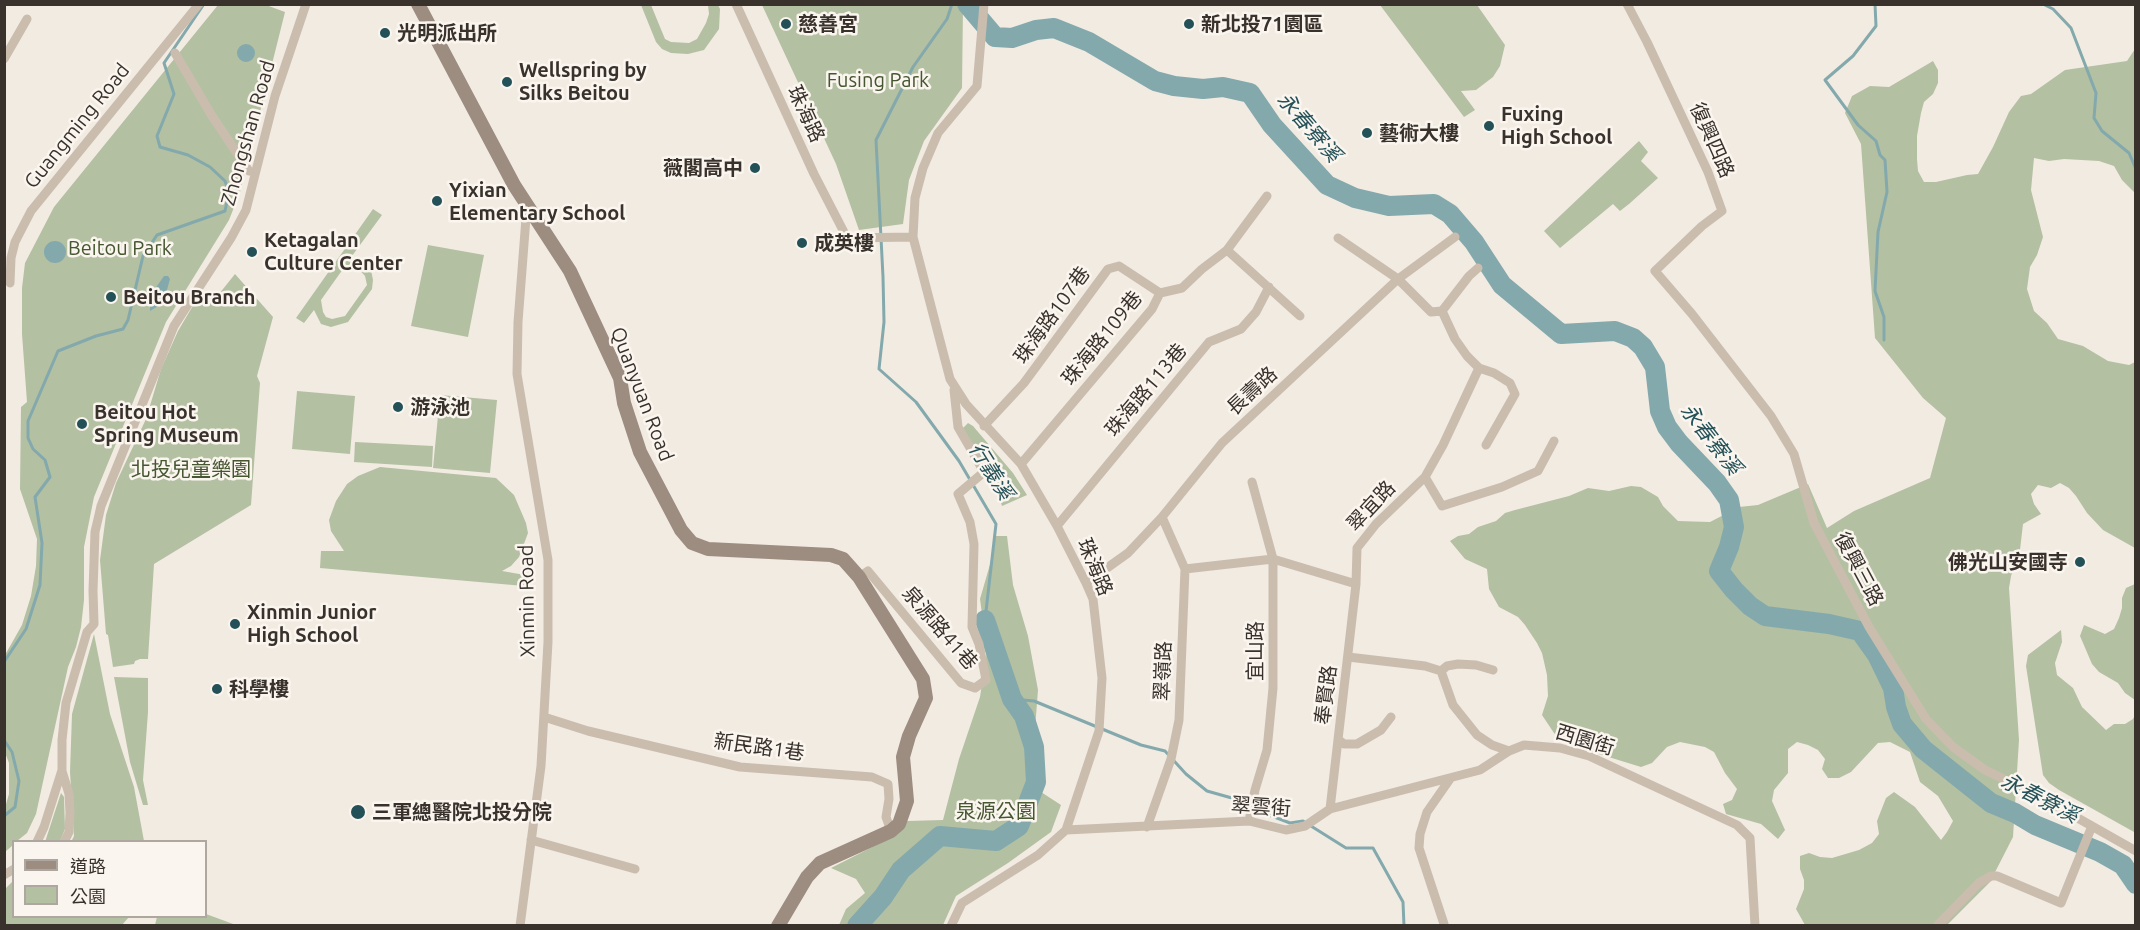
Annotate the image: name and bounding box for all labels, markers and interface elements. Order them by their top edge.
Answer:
place label: 慈善宮 [798,12,858,36]
place label: 新北投71園區 [1201,12,1324,36]
marker: 慈善宮 [779,17,793,31]
marker: 新北投71園區 [1182,17,1196,31]
place label: 光明派出所 [397,21,497,45]
marker: 光明派出所 [378,26,392,40]
street label: Zhongshan Road [216,58,280,208]
place label: Wellspring by Silks Beitou [519,58,647,105]
street label: Guangming Road [19,59,135,193]
park label: Fusing Park [827,68,929,92]
marker: Wellspring by Silks Beitou [500,75,514,89]
street label: 珠海路 [782,82,830,146]
water label: 永春寮溪 [1272,87,1346,167]
street label: 復興四路 [1685,99,1739,181]
place label: Fuxing High School [1501,102,1612,149]
marker: Fuxing High School [1482,119,1496,133]
place label: 藝術大樓 [1379,121,1459,145]
marker: 藝術大樓 [1360,126,1374,140]
place label: 薇閣高中 [663,156,743,180]
marker: 薇閣高中 [748,161,762,175]
place label: Yixian Elementary School [449,178,625,225]
marker: Yixian Elementary School [430,194,444,208]
place label: Ketagalan Culture Center [264,228,403,275]
place label: 成英樓 [814,231,874,255]
park label: Beitou Park [68,236,172,260]
marker: 成英樓 [795,236,809,250]
marker: Ketagalan Culture Center [245,245,259,259]
street label: 珠海路107巷 [1009,262,1095,368]
place label: Beitou Branch [123,285,256,309]
street label: 珠海路109巷 [1057,286,1147,390]
marker: Beitou Branch [104,290,118,304]
street label: Quanyuan Road [605,323,679,465]
street label: 珠海路113巷 [1100,339,1192,441]
street label: 長壽路 [1222,362,1282,420]
place label: 游泳池 [410,395,470,419]
water label: 永春寮溪 [1675,398,1747,480]
place label: Beitou Hot Spring Museum [94,400,239,447]
marker: 游泳池 [391,400,405,414]
marker: Beitou Hot Spring Museum [75,417,89,431]
water label: 行義溪 [964,438,1018,504]
park label: 北投兒童樂園 [131,457,251,481]
street label: 翠宜路 [1342,476,1400,536]
street label: 復興三路 [1830,528,1888,610]
street label: 珠海路 [1072,535,1118,599]
street label: Xinmin Road [514,544,540,658]
place label: 佛光山安國寺 [1948,550,2068,574]
marker: 佛光山安國寺 [2073,555,2087,569]
street label: 泉源路41巷 [897,581,983,675]
place label: Xinmin Junior High School [247,600,376,647]
marker: Xinmin Junior High School [228,617,242,631]
street label: 宜山路 [1243,621,1267,681]
street label: 翠嶺路 [1150,641,1176,701]
street label: 奉賢路 [1310,664,1342,726]
place label: 科學樓 [229,677,289,701]
marker: 科學樓 [210,682,224,696]
street label: 西園街 [1553,720,1617,760]
street label: 新民路1巷 [712,729,806,765]
water label: 永春寮溪 [1997,768,2083,828]
street label: 翠雲街 [1230,793,1292,821]
park label: 泉源公園 [956,799,1036,823]
place label: 三軍總醫院北投分院 [372,800,552,824]
marker: 三軍總醫院北投分院 [349,803,367,821]
legend [12,840,207,918]
text: 道路 [70,856,106,876]
text: 公園 [70,886,106,906]

